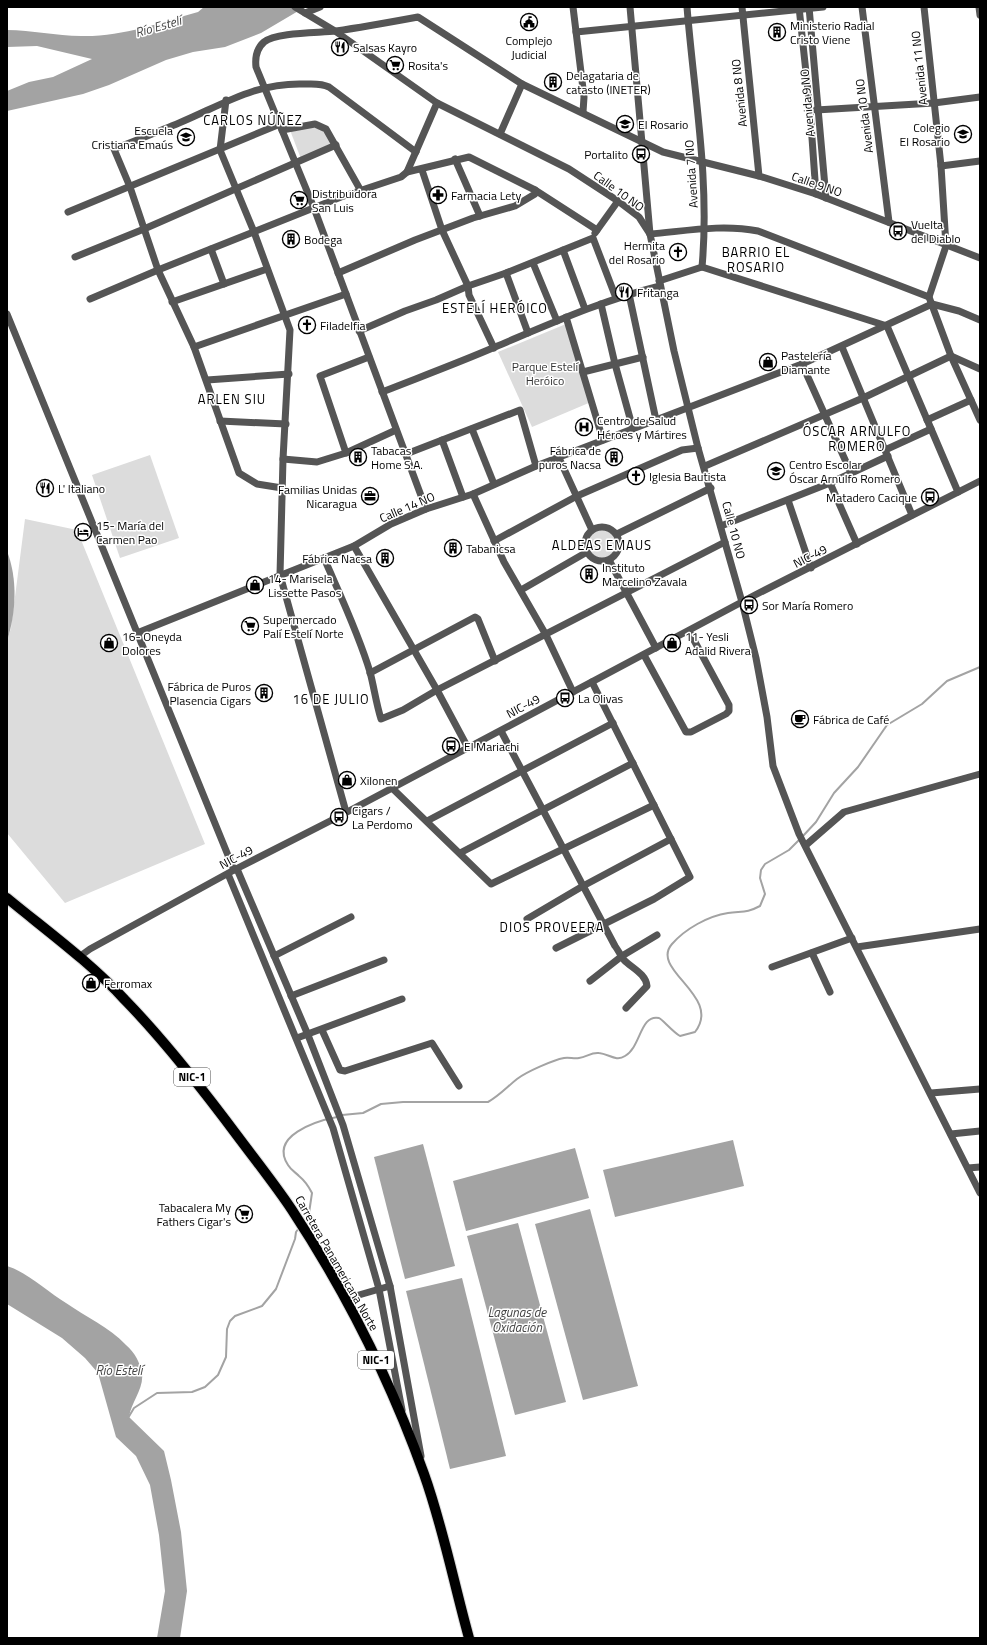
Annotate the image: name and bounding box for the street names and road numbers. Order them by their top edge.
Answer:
street label: Avenida 11 NO [906,30,932,106]
street label: Avenida 8 NO [726,58,752,128]
street label: Avenida 9 NO [795,68,819,138]
street label: Avenida 10 NO [850,78,878,154]
street label: Avenida 7 NO [679,139,703,209]
street label: Calle 10 NO [590,166,648,216]
street label: Calle 9 NO [789,167,845,202]
street label: Calle 14 NO [376,487,438,527]
street label: Calle 10 NO [717,499,751,561]
street label: NIC-49 [790,539,831,573]
street label: NIC-49 [503,689,544,723]
street label: NIC-49 [216,840,257,874]
road number: NIC-1 [174,1068,210,1086]
street label: Carretera Panamericana Norte [290,1192,384,1334]
road number: NIC-1 [358,1351,394,1369]

